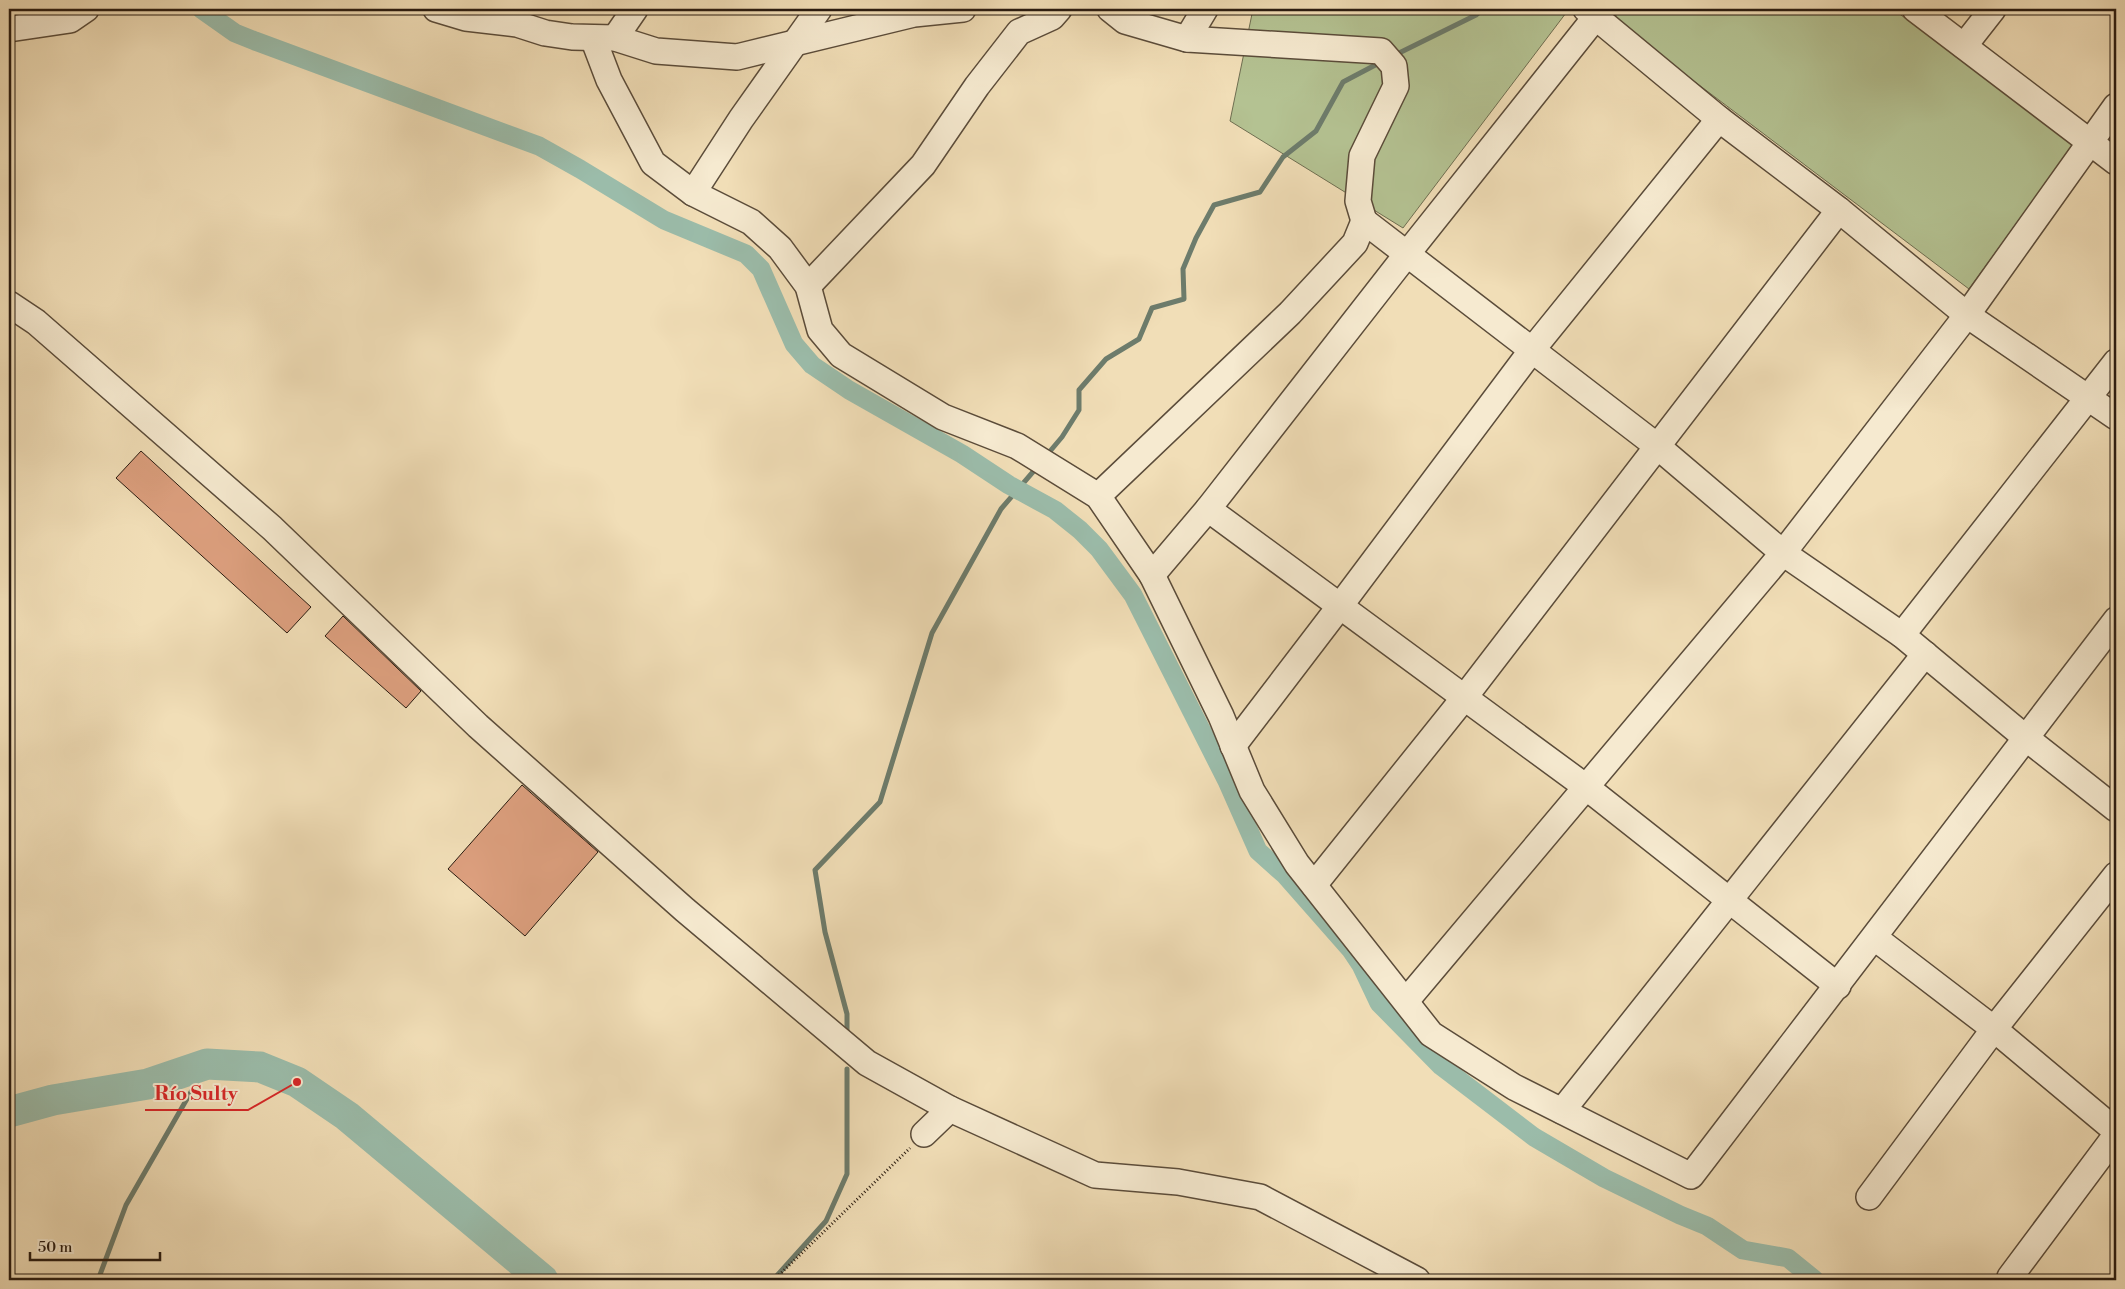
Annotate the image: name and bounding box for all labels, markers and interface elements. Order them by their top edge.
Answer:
callout: Río Sulty [145,1075,248,1110]
text: Río Sulty [154,1082,239,1107]
scale bar [30,1229,160,1261]
text: 50 m [38,1238,72,1257]

